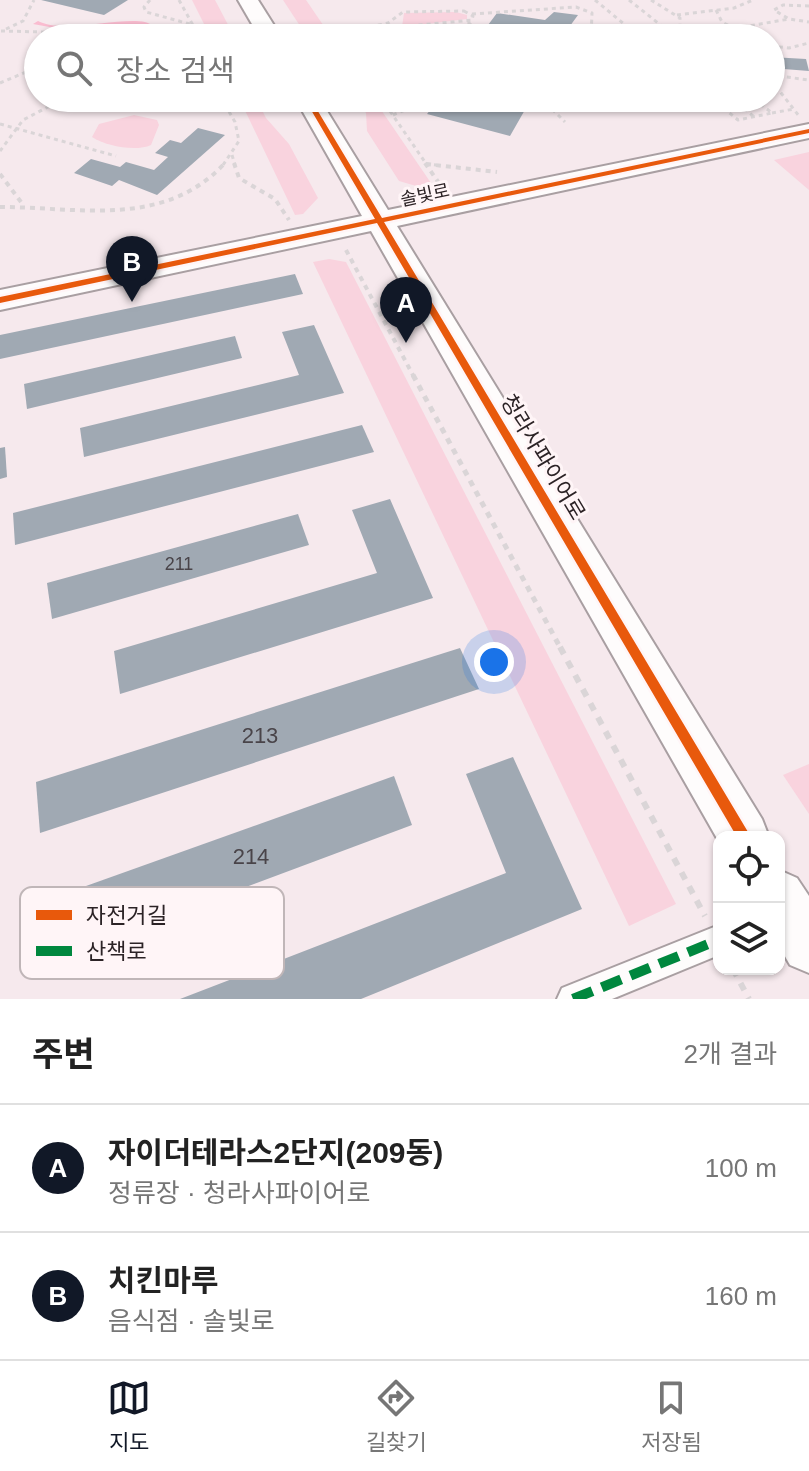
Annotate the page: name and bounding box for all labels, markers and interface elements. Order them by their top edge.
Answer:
search box [24,24,785,112]
icon: search [52,46,96,90]
text: 장소 검색 [116,54,235,87]
street label: 솔빛로 [399,180,451,210]
pin: B [106,236,158,302]
pin: A [380,277,432,343]
street label: 청라사파이어로 [496,390,590,524]
house number: 211 [165,554,193,574]
your location [474,642,514,682]
house number: 213 [242,723,278,748]
map controls [713,831,785,975]
button: locate [713,831,785,903]
house number: 214 [233,844,269,869]
legend [20,887,284,979]
text: 자전거길 [86,903,167,928]
button: layers [713,903,785,975]
text: 산책로 [86,939,147,964]
text: 주변 [32,1035,95,1073]
text: 2개 결과 [684,1039,777,1069]
text: 자이더테라스2단지(209동) [108,1136,443,1169]
text: A [49,1153,67,1183]
text: 100 m [705,1153,777,1183]
text: 정류장 · 청라사파이어로 [108,1178,370,1208]
text: 치킨마루 [108,1264,218,1297]
text: B [49,1281,67,1311]
text: 160 m [705,1281,777,1311]
text: 음식점 · 솔빛로 [108,1306,275,1336]
tab: 지도 [107,1376,151,1456]
tab: 길찾기 [366,1376,426,1456]
tab: 저장됨 [641,1376,702,1456]

